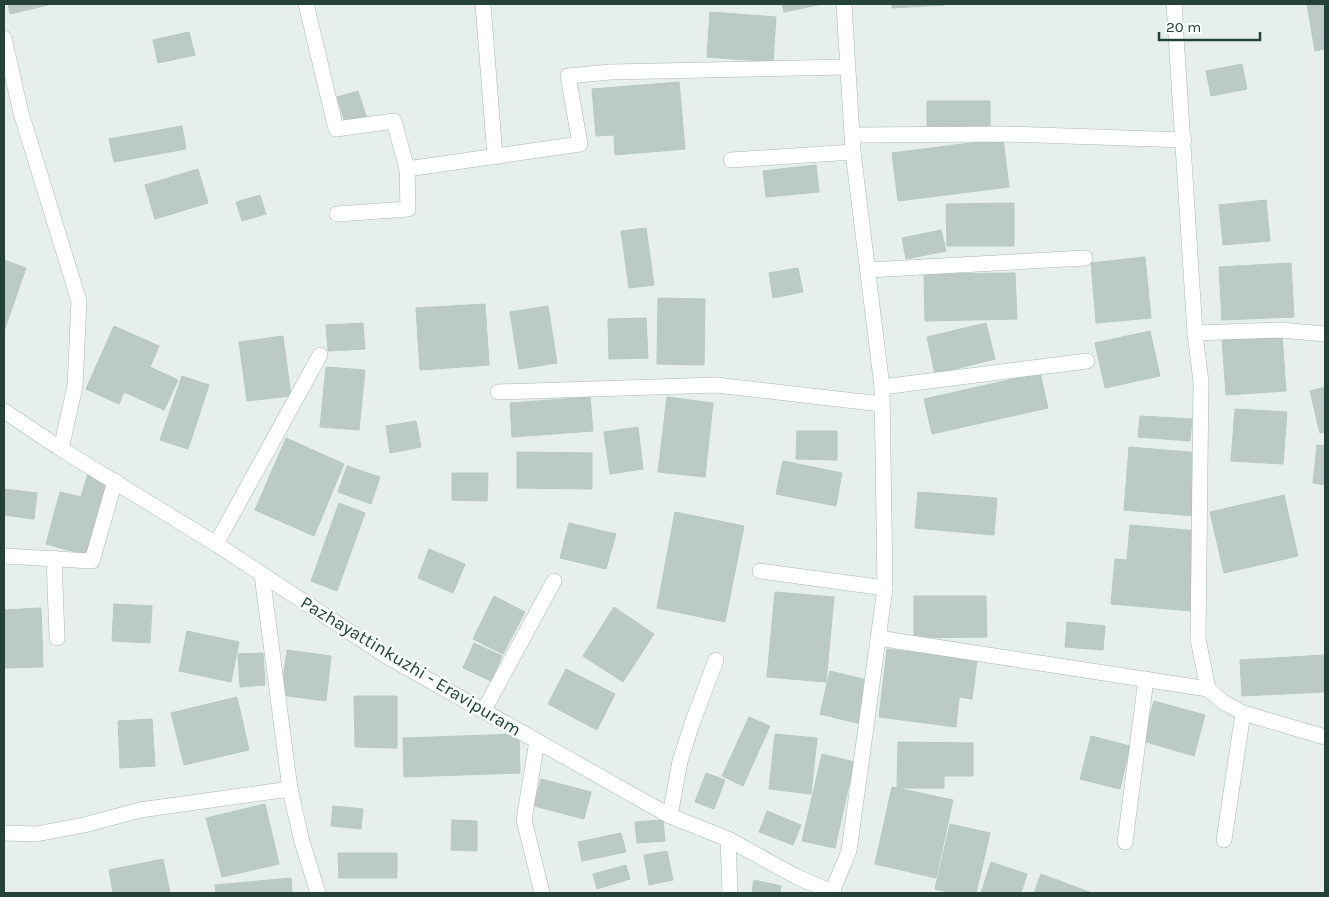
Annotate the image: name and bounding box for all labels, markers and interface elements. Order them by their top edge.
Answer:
scale bar [1159,10,1260,42]
text: 20 m [1166,18,1201,36]
street label: Pazhayattinkuzhi - Eravipuram [297,591,525,741]

